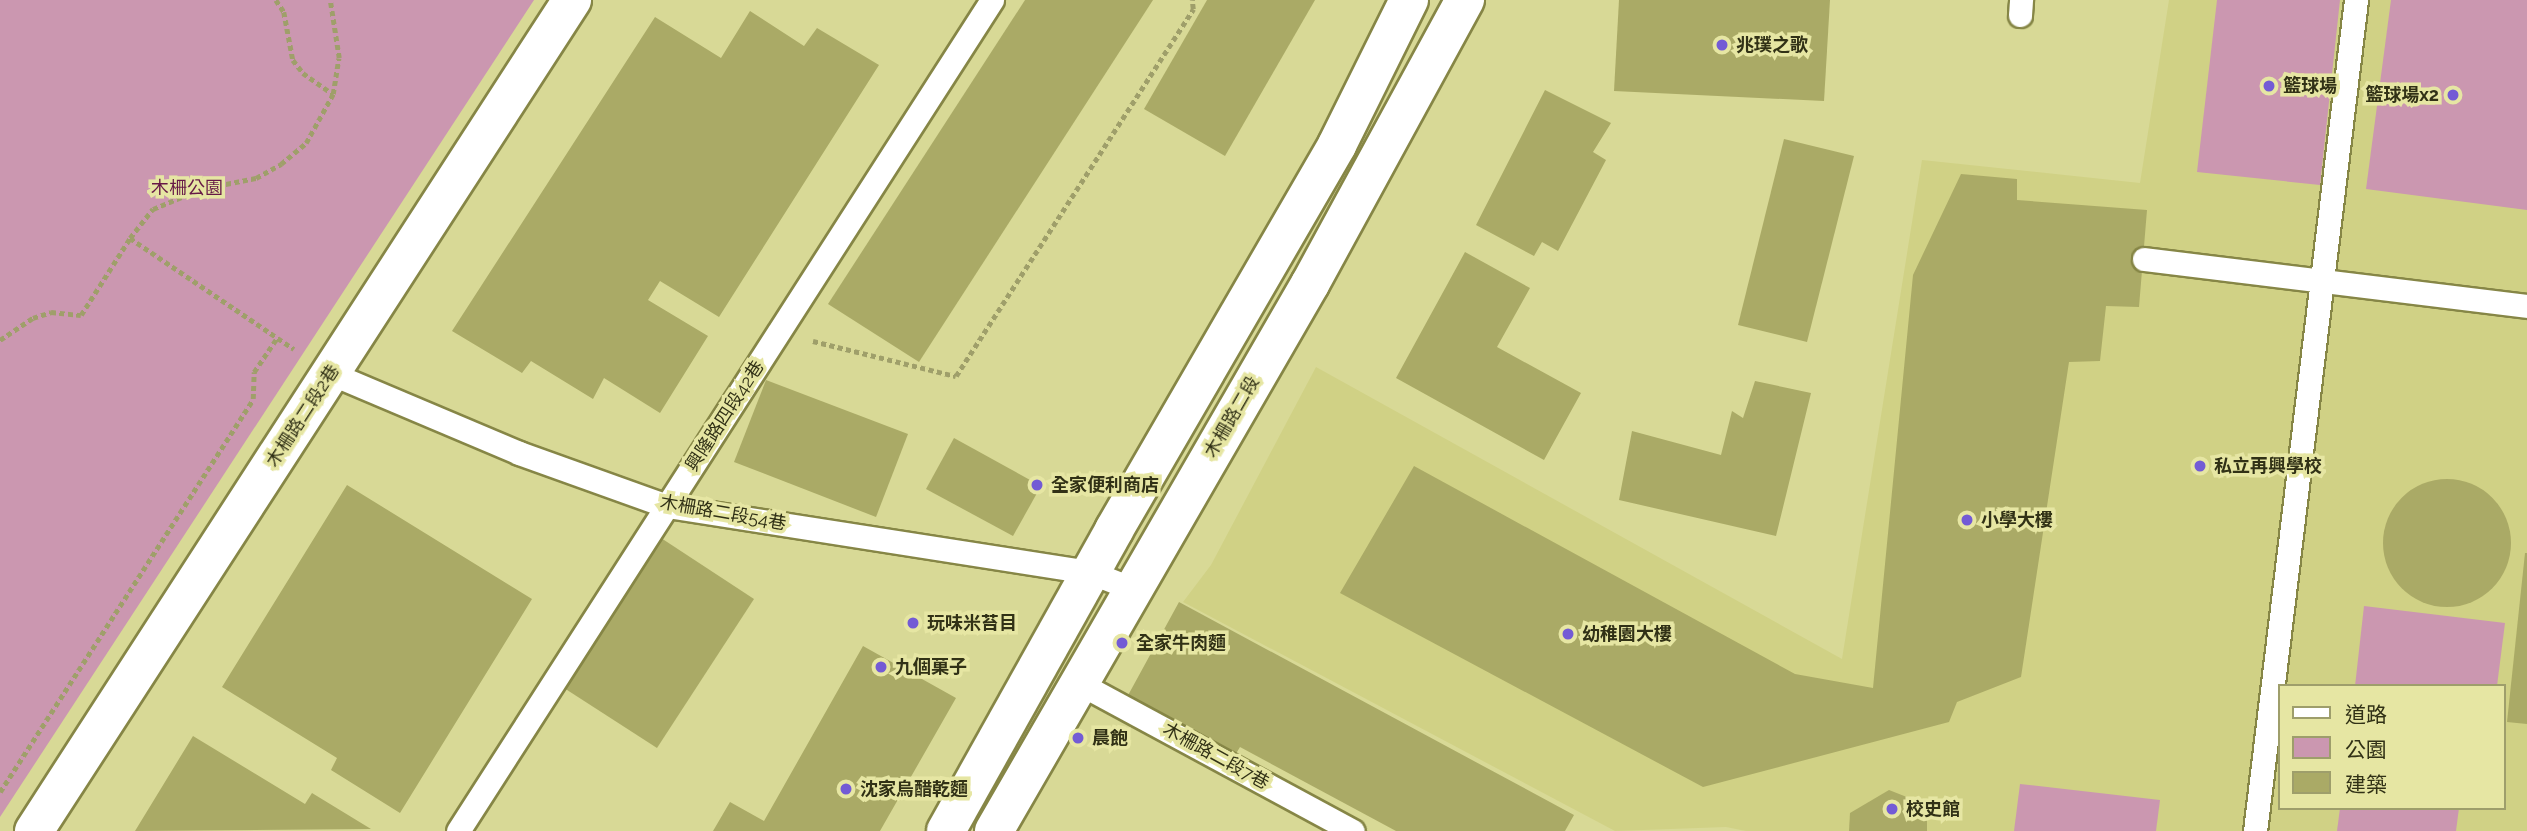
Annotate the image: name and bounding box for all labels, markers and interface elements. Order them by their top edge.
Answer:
place label: 兆璞之歌 [1736,34,1808,56]
marker: 兆璞之歌 [1714,37,1730,53]
place label: 籃球場 [2283,75,2337,97]
marker: 籃球場 [2261,78,2277,94]
place label: 籃球場x2 [2365,84,2439,106]
marker: 籃球場x2 [2445,87,2461,103]
park label: 木柵公園 [151,177,223,199]
street label: 興隆路四段42巷 [681,357,769,475]
street label: 木柵路二段2巷 [262,361,344,471]
street label: 木柵路二段 [1200,373,1264,461]
place label: 私立再興學校 [2214,455,2322,477]
marker: 私立再興學校 [2192,458,2208,474]
place label: 全家便利商店 [1051,474,1159,496]
marker: 全家便利商店 [1029,477,1045,493]
street label: 木柵路二段54巷 [658,491,788,535]
place label: 小學大樓 [1981,509,2053,531]
marker: 小學大樓 [1959,512,1975,528]
place label: 玩味米苔目 [927,612,1017,634]
marker: 玩味米苔目 [905,615,921,631]
place label: 幼稚園大樓 [1582,623,1672,645]
marker: 幼稚園大樓 [1560,626,1576,642]
place label: 全家牛肉麵 [1136,632,1226,654]
marker: 全家牛肉麵 [1114,635,1130,651]
place label: 九個菓子 [895,656,967,678]
marker: 九個菓子 [873,659,889,675]
legend [2278,684,2506,810]
text: 道路 [2345,702,2387,727]
street label: 木柵路二段7巷 [1159,718,1273,794]
place label: 晨飽 [1092,727,1128,749]
marker: 晨飽 [1070,730,1086,746]
text: 公園 [2345,737,2387,762]
text: 建築 [2345,772,2387,797]
place label: 沈家烏醋乾麵 [860,778,968,800]
marker: 沈家烏醋乾麵 [838,781,854,797]
place label: 校史館 [1906,798,1960,820]
marker: 校史館 [1884,801,1900,817]

